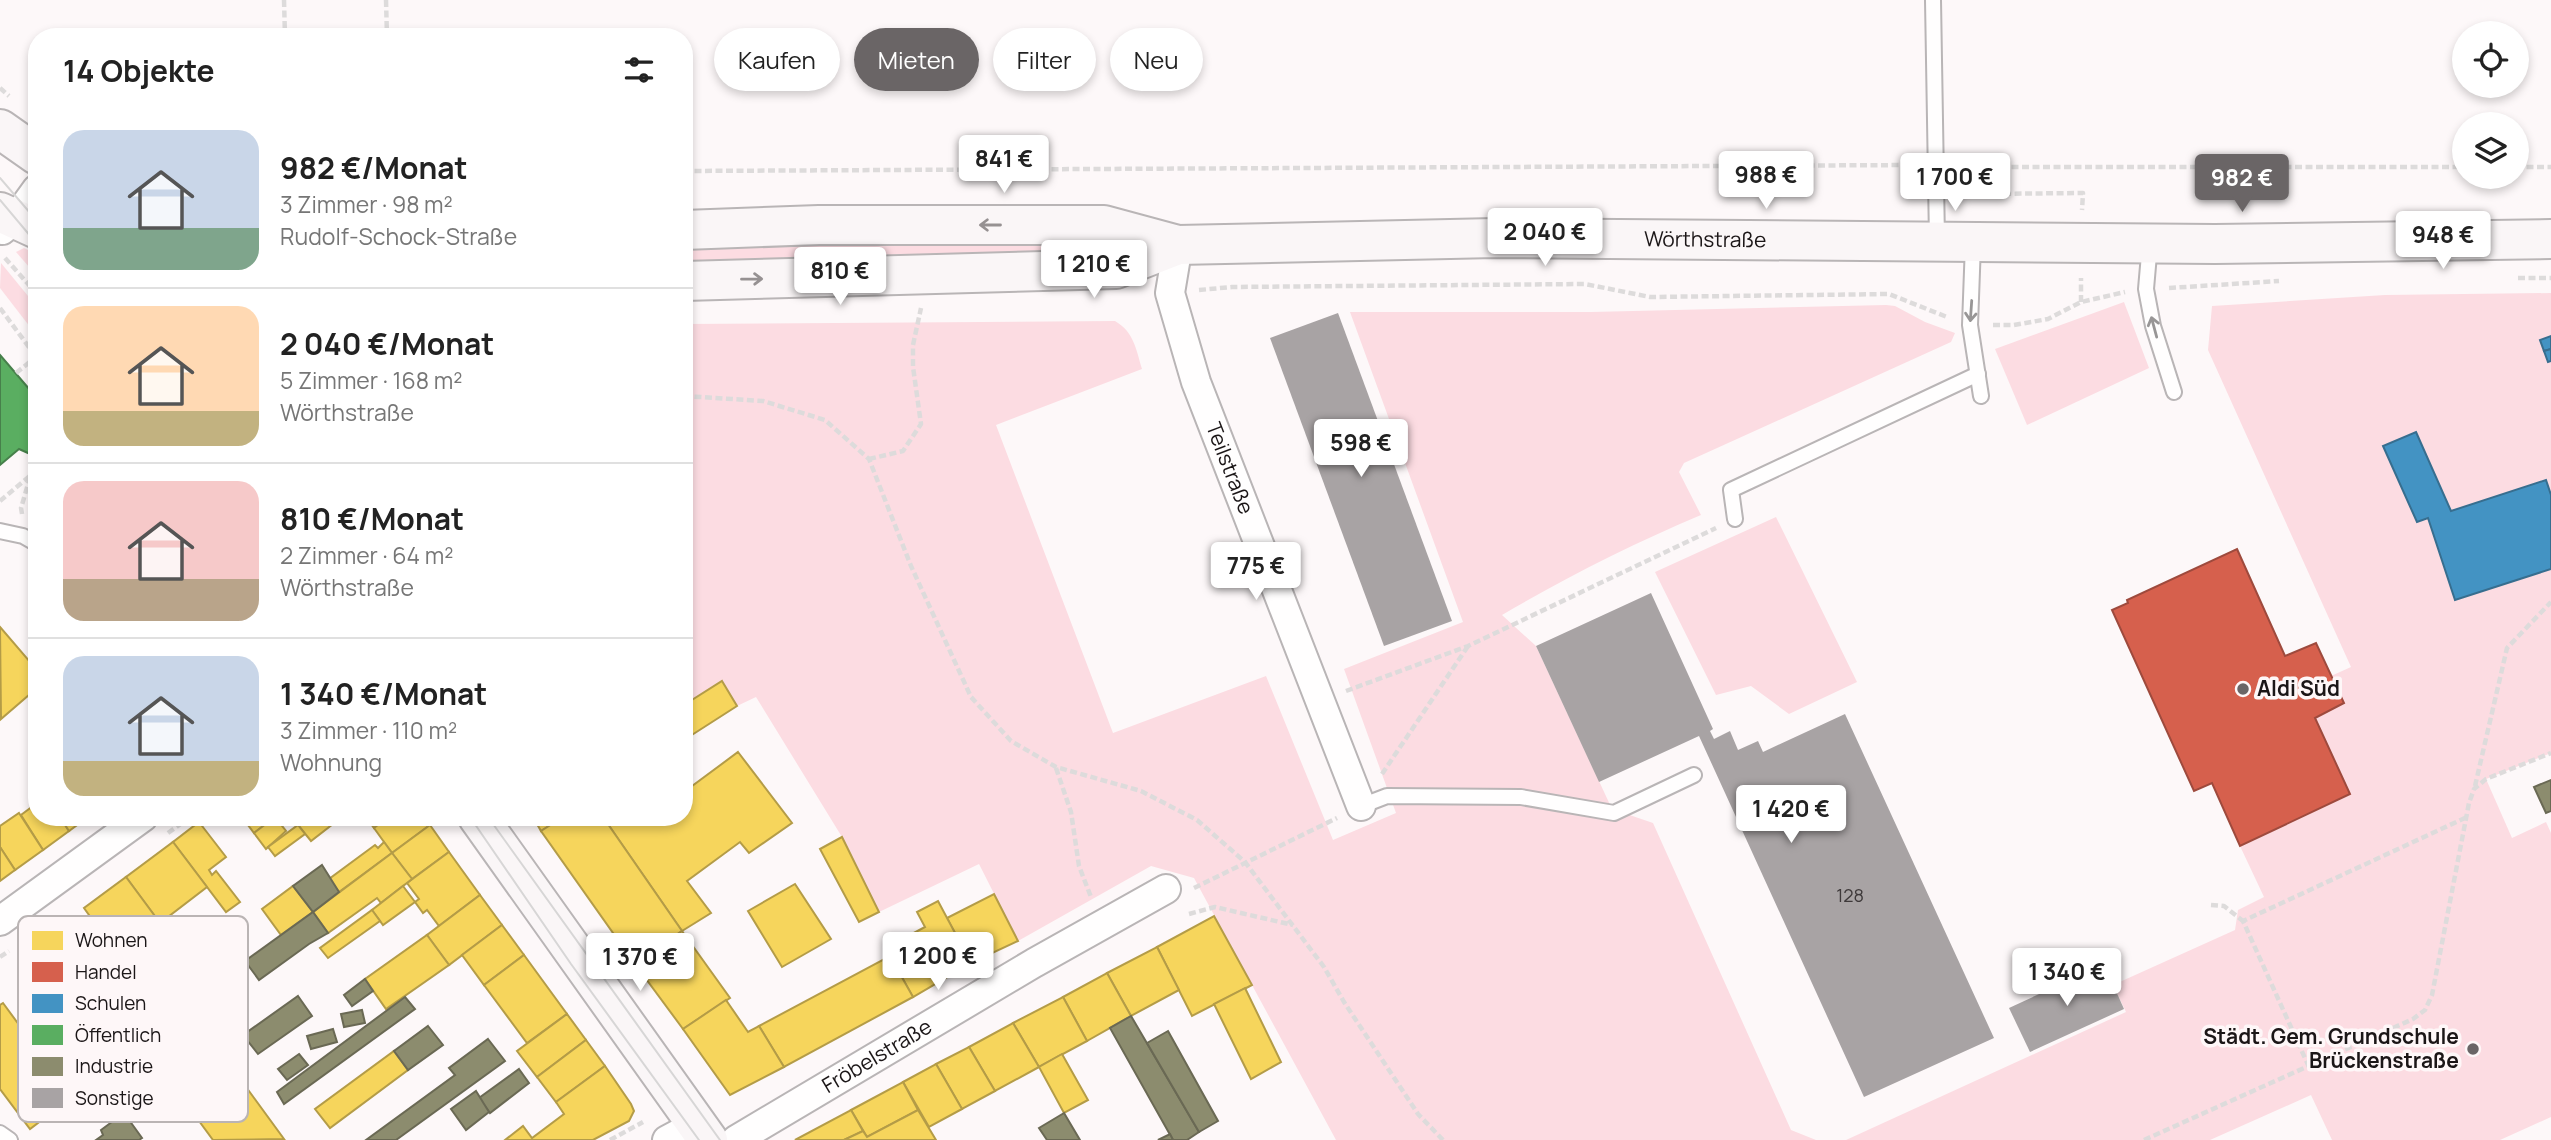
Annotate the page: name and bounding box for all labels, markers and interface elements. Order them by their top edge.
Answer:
map controls [2452,21,2529,189]
button: locate [2452,21,2529,98]
chip: Kaufen [714,28,840,91]
chip: Mieten [854,28,979,91]
chip: Filter [993,28,1096,91]
chip: Neu [1110,28,1203,91]
text: 14 Objekte [63,50,214,91]
icon: filters [620,51,658,89]
button: layers [2452,112,2529,189]
pin: 841 € [955,136,1053,195]
text: 841 € [975,142,1033,174]
text: 982 €/Monat [280,147,468,188]
pin: 988 € [1717,152,1815,211]
pin: 1 700 € [1890,154,2020,213]
pin: 982 € [2193,154,2291,214]
icon: home [119,158,203,242]
text: 988 € [1735,158,1797,190]
text: 1 700 € [1916,160,1994,192]
text: 982 € [2211,161,2273,193]
text: 3 Zimmer · 98 m² [280,188,453,220]
pin: 2 040 € [1480,208,1610,268]
pin: 948 € [2394,212,2492,271]
text: 2 040 € [1504,215,1586,247]
one-way arrow [979,218,1002,232]
text: 948 € [2412,218,2474,250]
text: Rudolf-Schock-Straße [280,220,517,252]
street label: Wörthstraße [1644,224,1767,253]
pin: 1 210 € [1029,240,1159,300]
pin: 810 € [791,247,889,307]
text: 1 210 € [1057,247,1131,279]
text: 810 € [810,254,870,286]
one-way arrow [741,272,764,286]
one-way arrow [1965,299,1978,322]
one-way arrow [2147,316,2160,338]
text: 2 040 €/Monat [280,323,494,364]
icon: home [119,334,203,418]
text: 5 Zimmer · 168 m² [280,364,462,396]
text: Wörthstraße [280,396,414,428]
street label: Teilstraße [1200,418,1261,518]
pin: 598 € [1312,420,1410,479]
text: 598 € [1330,426,1392,458]
text: 810 €/Monat [280,498,464,539]
icon: home [119,509,203,593]
text: 2 Zimmer · 64 m² [280,539,453,571]
pin: 775 € [1207,542,1305,602]
text: 775 € [1227,549,1285,581]
text: Wörthstraße [280,571,414,603]
text: 1 340 €/Monat [280,673,487,714]
place label: Aldi Süd [2257,674,2340,702]
marker: Aldi Süd [2235,681,2251,697]
icon: home [119,684,203,768]
text: 3 Zimmer · 110 m² [280,714,457,746]
text: Wohnung [280,746,382,778]
pin: 1 420 € [1726,786,1856,845]
text: 1 420 € [1752,792,1830,824]
house number: 128 [1836,883,1864,907]
legend [18,916,248,1122]
text: Wohnen [75,927,148,953]
pin: 1 200 € [873,932,1003,992]
pin: 1 370 € [575,934,705,993]
text: 1 200 € [899,939,977,971]
text: 1 370 € [602,940,678,972]
pin: 1 340 € [2002,948,2132,1008]
text: 1 340 € [2028,955,2106,987]
text: Handel [75,959,137,985]
text: Schulen [75,990,146,1016]
street label: Fröbelstraße [816,1012,937,1099]
text: Öffentlich [75,1022,161,1048]
place label: Städt. Gem. Grundschule Brückenstraße [2203,1022,2459,1074]
marker: Städt. Gem. Grundschule Brückenstraße [2465,1041,2481,1057]
text: Industrie [75,1053,153,1079]
text: Sonstige [75,1085,154,1111]

